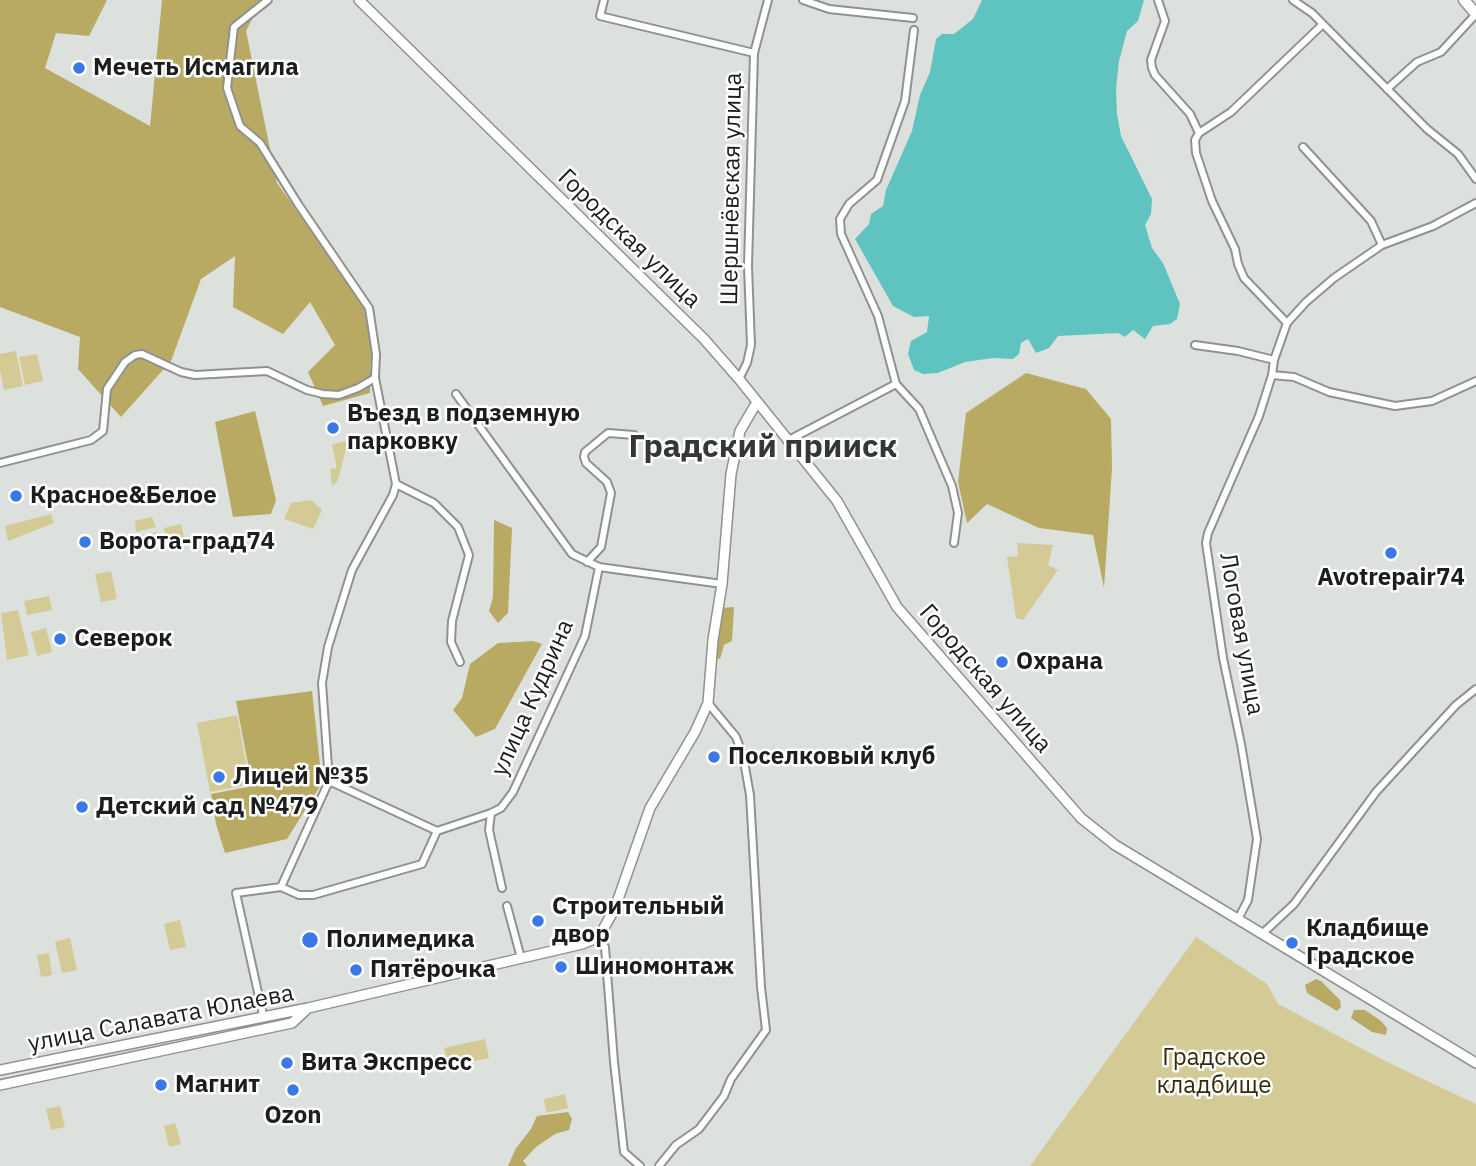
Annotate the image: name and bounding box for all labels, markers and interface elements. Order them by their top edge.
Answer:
place label: Мечеть Исмагила [93,54,299,82]
marker: Мечеть Исмагила [71,60,87,76]
street label: Шершнёвская улица [716,72,748,306]
street label: Городская улица [552,164,706,314]
place label: Въезд в подземную парковку [347,400,580,456]
marker: Въезд в подземную парковку [325,420,341,436]
district label: Градский прииск [629,429,897,467]
place label: Красное&Белое [30,482,217,510]
marker: Красное&Белое [8,488,24,504]
place label: Ворота-град74 [99,528,275,556]
marker: Ворота-град74 [77,534,93,550]
marker: Avotrepair74 [1383,545,1399,561]
street label: Логовая улица [1213,551,1269,717]
place label: Avotrepair74 [1317,564,1465,592]
street label: Городская улица [913,599,1057,759]
street label: улица Кудрина [486,615,580,781]
place label: Северок [74,625,172,653]
marker: Северок [52,631,68,647]
place label: Охрана [1016,648,1103,676]
marker: Охрана [994,654,1010,670]
place label: Поселковый клуб [728,743,935,771]
marker: Поселковый клуб [706,749,722,765]
place label: Лицей №35 [233,763,369,791]
marker: Лицей №35 [211,769,227,785]
place label: Детский сад №479 [96,793,318,821]
marker: Детский сад №479 [74,799,90,815]
place label: Строительный двор [552,893,724,949]
marker: Строительный двор [530,913,546,929]
place label: Кладбище Градское [1306,915,1429,971]
place label: Полимедика [326,926,475,954]
marker: Полимедика [300,930,320,950]
marker: Кладбище Градское [1284,935,1300,951]
place label: Шиномонтаж [575,953,734,981]
place label: Пятёрочка [370,956,496,984]
marker: Шиномонтаж [553,959,569,975]
marker: Пятёрочка [348,962,364,978]
street label: улица Салавата Юлаева [26,979,296,1059]
park label: Градское кладбище [1156,1044,1272,1100]
place label: Вита Экспресс [301,1049,472,1077]
marker: Вита Экспресс [279,1055,295,1071]
place label: Магнит [175,1071,260,1099]
marker: Магнит [153,1077,169,1093]
marker: Ozon [285,1082,301,1098]
place label: Ozon [264,1102,322,1130]

